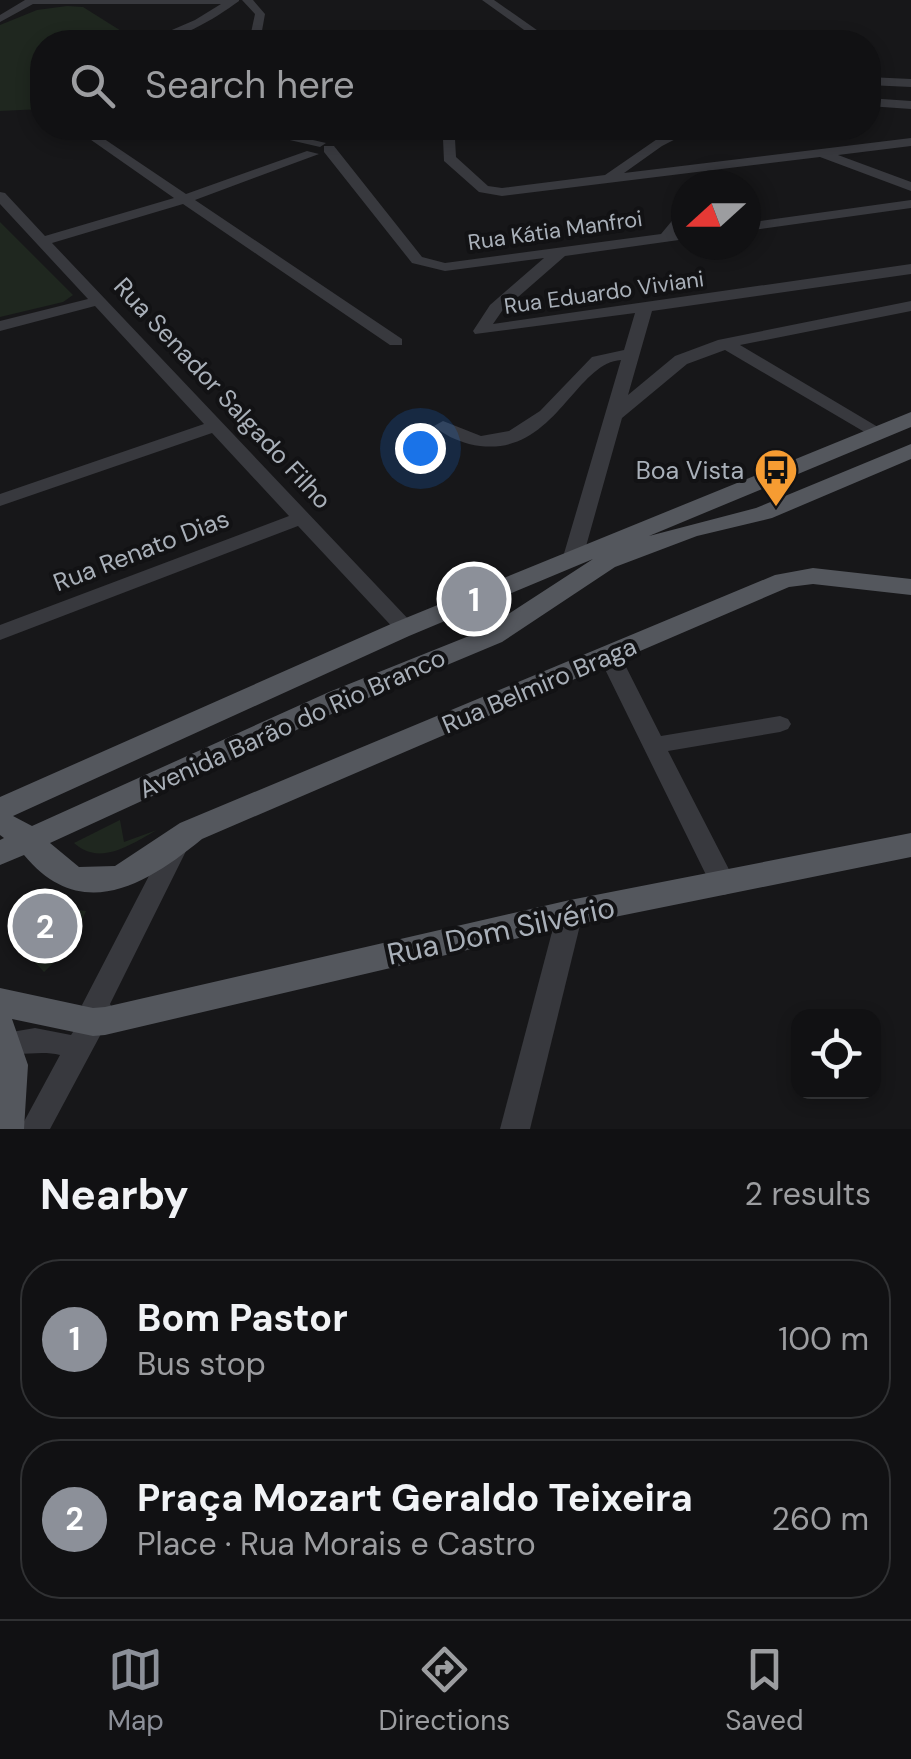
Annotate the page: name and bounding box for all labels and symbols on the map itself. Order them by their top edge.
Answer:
north arrow [671,170,761,260]
street label: Rua Kátia Manfroi [466,204,644,257]
street label: Rua Eduardo Viviani [502,264,706,321]
street label: Rua Senador Salgado Filho [107,271,339,516]
your location [395,423,446,474]
bus stop icon: Boa Vista [753,447,799,508]
place label: Boa Vista [636,454,744,487]
street label: Rua Renato Dias [49,502,234,599]
pin: 1 [442,562,506,636]
street label: Rua Belmiro Braga [437,630,642,741]
street label: Avenida Barão do Rio Branco [134,641,451,806]
street label: Rua Dom Silvério [383,887,618,974]
pin: 2 [12,888,78,964]

